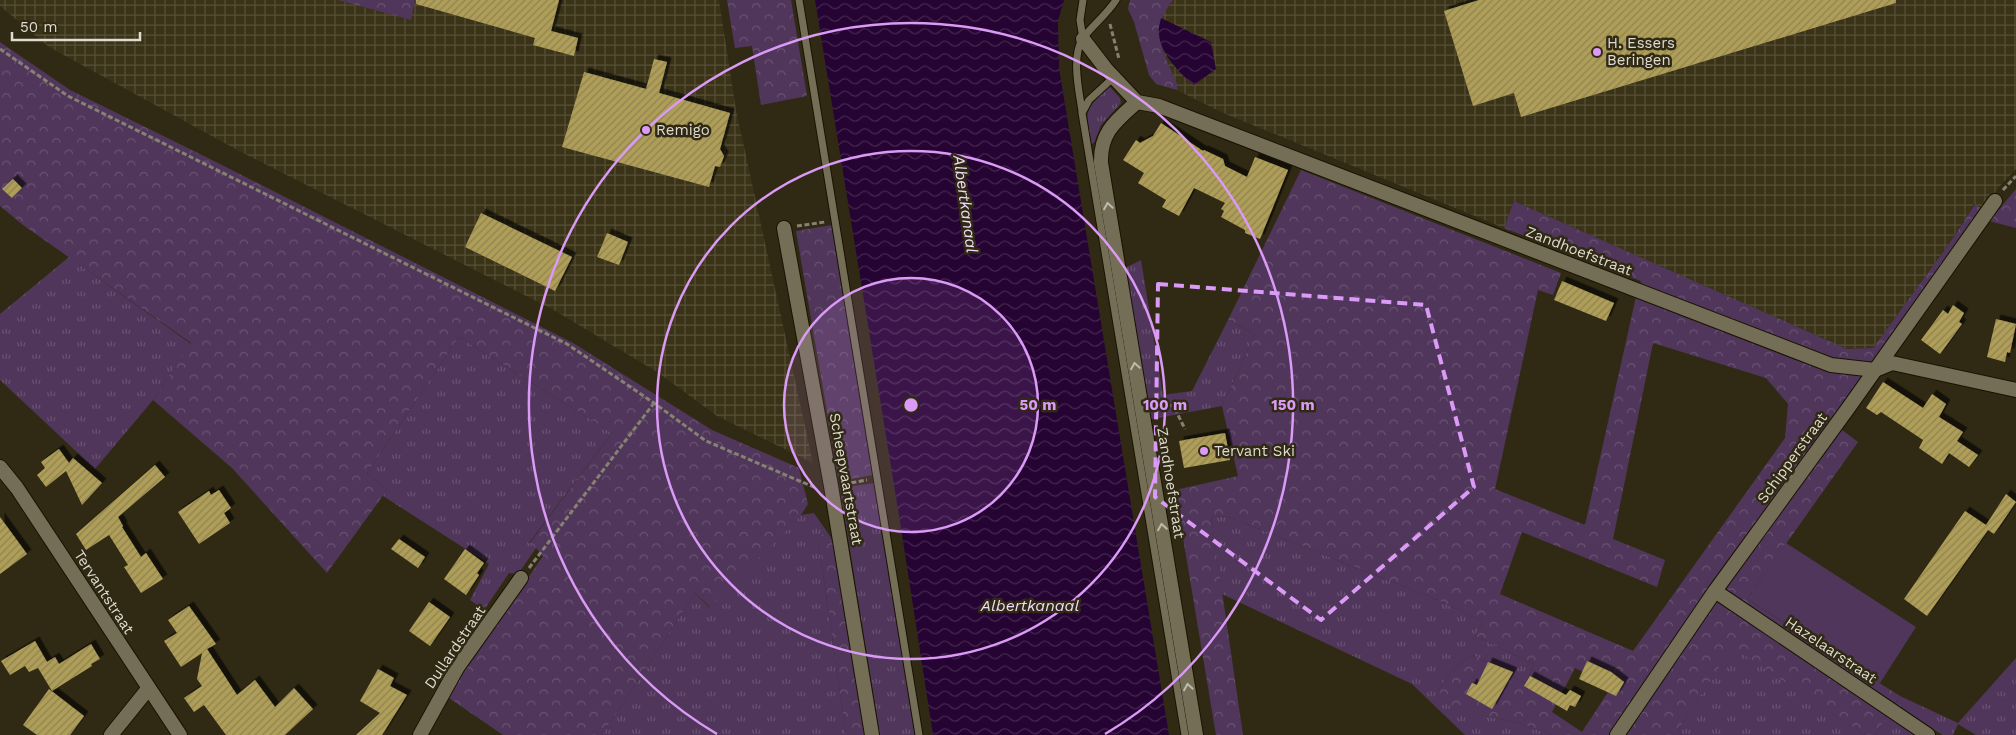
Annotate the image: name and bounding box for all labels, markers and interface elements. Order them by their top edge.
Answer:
scale bar [12,10,140,42]
text: 50 m [20,18,57,36]
place label: H. Essers Beringen [1607,34,1675,69]
marker: H. Essers Beringen [1591,46,1603,58]
place label: Remigo [656,121,710,139]
marker: Remigo [640,124,652,136]
water label: Albertkanaal [949,153,982,254]
one-way arrow [1104,202,1114,210]
street label: Zandhoefstraat [1523,222,1635,280]
one-way arrow [1131,362,1141,371]
centre of rings [902,396,920,414]
text: 50 m [1020,396,1056,414]
text: 100 m [1143,396,1187,414]
text: 150 m [1271,396,1315,414]
street label: Schipperstraat [1753,409,1831,507]
street label: Scheepvaartstraat [826,412,867,547]
street label: Zandhoefstraat [1153,426,1189,541]
place label: Tervant Ski [1214,442,1295,460]
marker: Tervant Ski [1198,445,1210,457]
one-way arrow [1157,522,1167,531]
street label: Tervantstraat [70,547,138,638]
water label: Albertkanaal [980,596,1079,615]
street label: Dullardstraat [421,602,490,692]
street label: Hazelaarstraat [1782,613,1881,688]
one-way arrow [1184,683,1194,691]

